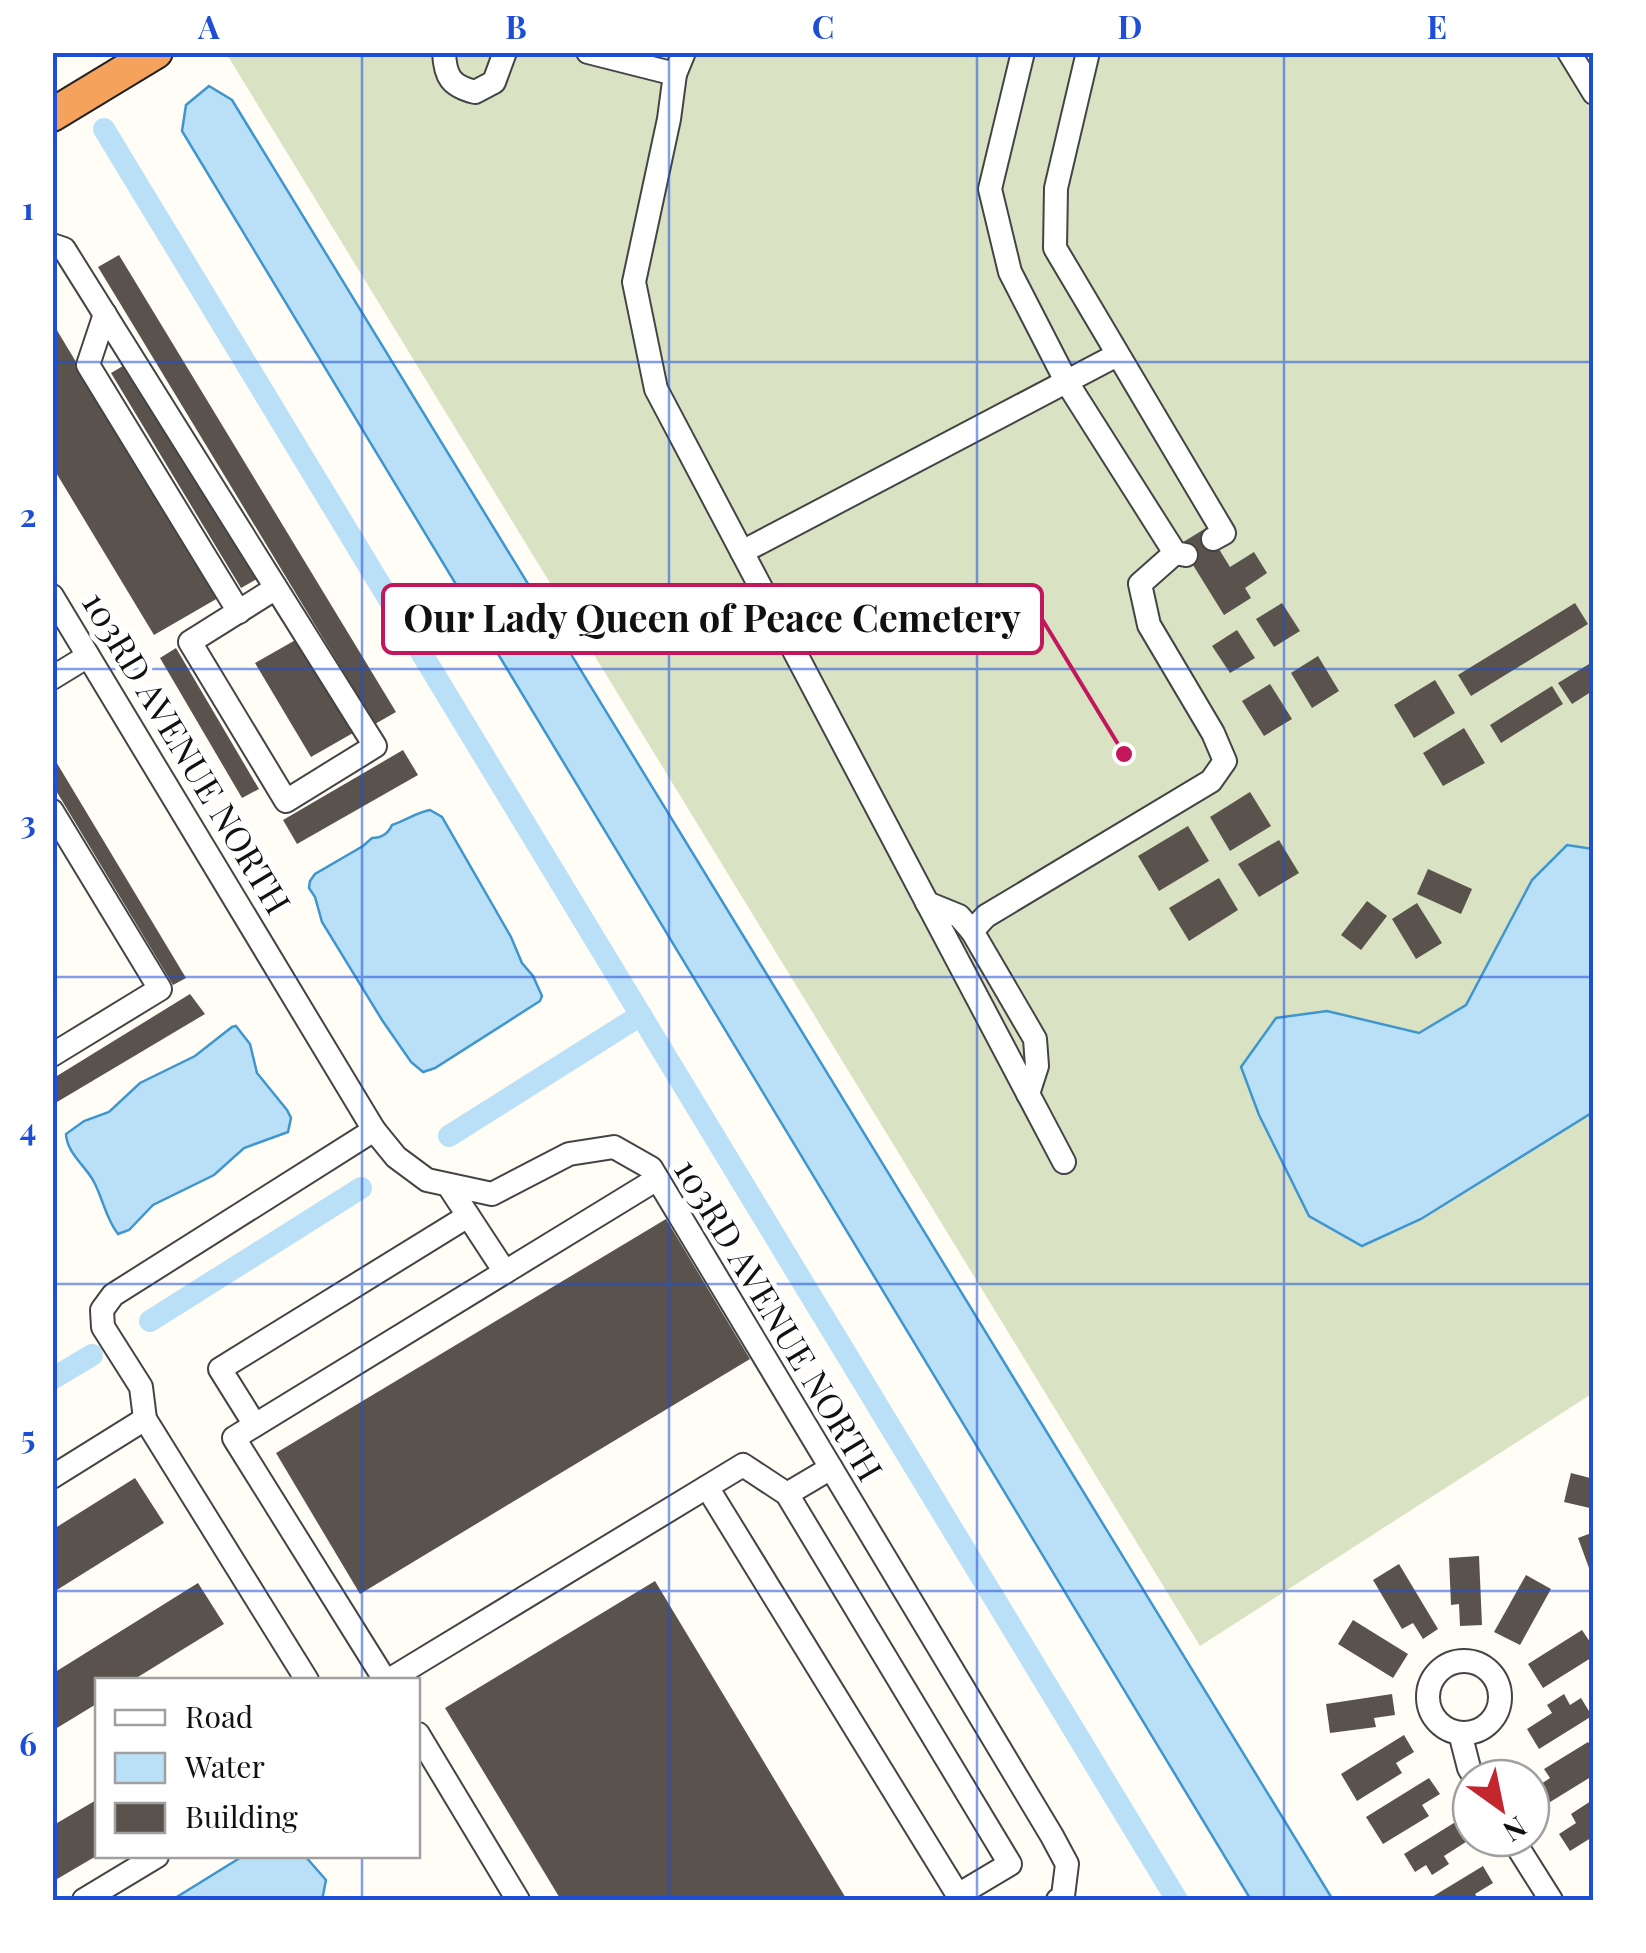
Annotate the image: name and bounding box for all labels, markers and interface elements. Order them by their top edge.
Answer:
text: A [197,4,220,47]
text: B [505,4,527,47]
text: C [812,4,834,47]
text: D [1118,4,1142,47]
text: E [1427,4,1447,47]
text: 1 [22,185,34,228]
text: 2 [20,492,36,535]
street label: 103RD AVENUE NORTH [73,582,303,922]
callout: Our Lady Queen of Peace Cemetery [383,585,1042,653]
text: Our Lady Queen of Peace Cemetery [403,591,1021,642]
text: 3 [20,799,36,842]
text: 4 [20,1106,36,1149]
street label: 103RD AVENUE NORTH [665,1149,895,1489]
text: 5 [21,1414,35,1457]
legend [95,1678,420,1858]
text: Road [185,1696,253,1736]
text: 6 [19,1721,37,1764]
text: Water [184,1746,265,1786]
north arrow [1451,1758,1551,1858]
text: Building [185,1796,298,1836]
text: N [1497,1809,1534,1851]

